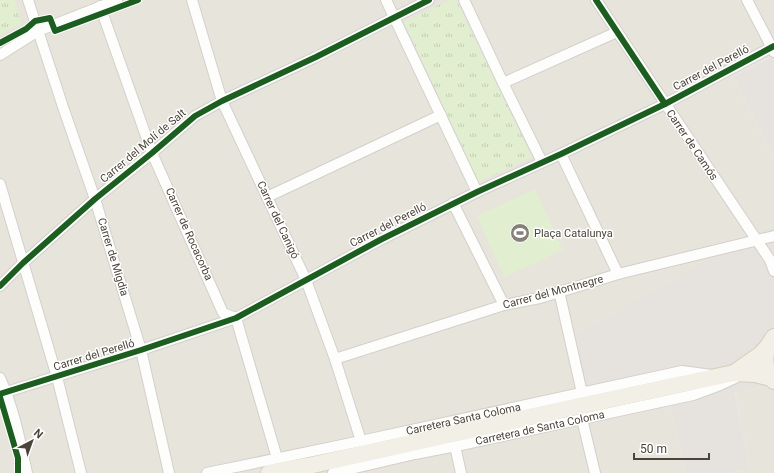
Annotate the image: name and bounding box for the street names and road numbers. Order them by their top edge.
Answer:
street label: Carrer del Perelló [671,43,751,93]
street label: Carrer del Molí de Salt [98,106,189,186]
street label: Carrer de Camós [664,107,721,183]
street label: Carrer del Canigó [254,179,302,261]
street label: Carrer de Rocacorba [163,186,215,282]
street label: Carrer del Perelló [348,200,428,250]
street label: Carrer de Migdia [95,216,131,298]
street label: Carrer del Montnegre [501,272,605,312]
street label: Carrer del Perelló [52,337,136,373]
street label: Carretera Santa Coloma [405,400,522,438]
street label: Carretera de Santa Coloma [474,408,606,448]

